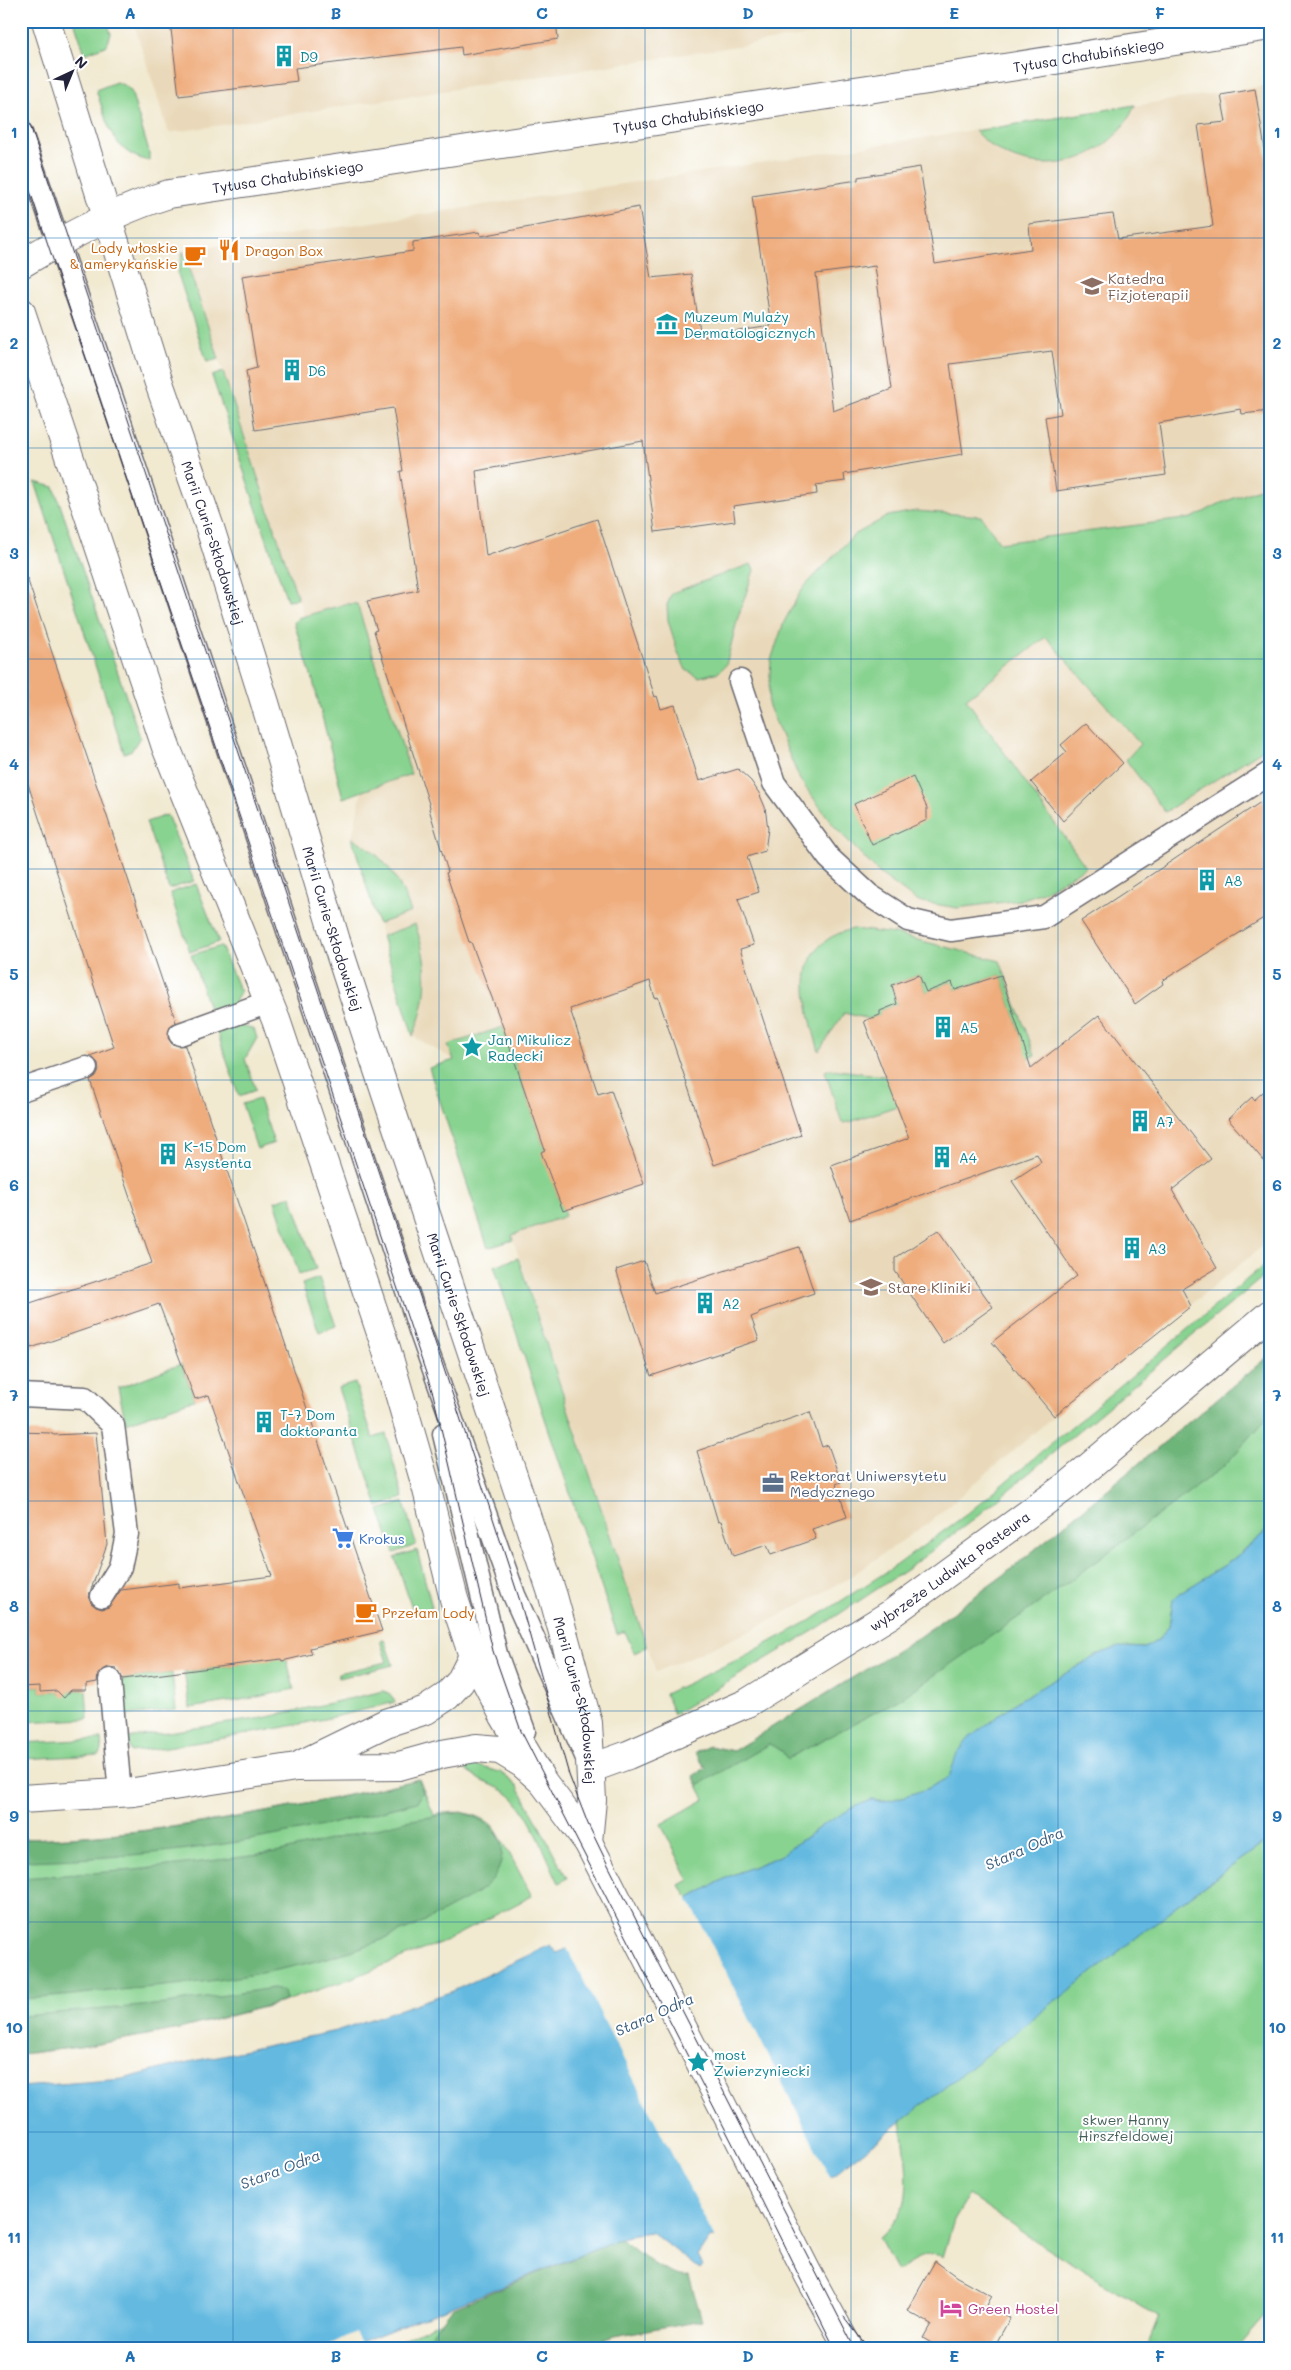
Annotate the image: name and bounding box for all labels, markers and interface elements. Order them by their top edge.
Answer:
text: A [124,2,136,23]
text: B [331,2,341,23]
text: C [536,2,548,23]
text: D [742,2,754,23]
text: E [949,2,959,23]
text: F [1155,2,1165,23]
street label: Tytusa Chałubińskiego [1012,33,1165,76]
building icon: D9 [271,43,297,69]
place label: D9 [300,47,318,66]
north arrow [48,48,98,98]
text: N [71,52,92,73]
street label: Tytusa Chałubińskiego [611,95,765,137]
text: 1 [10,121,18,142]
text: 1 [1273,121,1281,142]
street label: Tytusa Chałubińskiego [211,155,364,197]
restaurant icon: Dragon Box [216,237,242,263]
place label: Lody włoskie & amerykańskie [69,238,178,273]
place label: Dragon Box [245,241,323,260]
cafe icon: Lody włoskie & amerykańskie [182,242,208,268]
place label: Katedra Fizjoterapii [1108,269,1189,304]
school or university icon: Katedra Fizjoterapii [1079,273,1105,299]
place label: Muzeum Mulaży Dermatologicznych [684,307,815,342]
museum icon: Muzeum Mulaży Dermatologicznych [654,311,680,337]
text: 2 [10,332,19,353]
text: 2 [1273,332,1282,353]
building icon: D6 [279,357,305,383]
place label: D6 [308,361,326,380]
street label: Marii Curie-Skłodowskiej [178,458,249,627]
text: 3 [9,542,19,563]
text: 3 [1272,542,1282,563]
text: 4 [9,753,19,774]
text: 4 [1272,753,1282,774]
street label: Marii Curie-Skłodowskiej [299,844,368,1013]
building icon: A8 [1194,867,1220,893]
place label: A8 [1224,871,1242,890]
text: 5 [9,963,19,984]
text: 5 [1272,963,1282,984]
building icon: A5 [930,1014,956,1040]
place label: A5 [960,1018,978,1037]
place label: Jan Mikulicz Radecki [488,1030,571,1065]
place icon: Jan Mikulicz Radecki [459,1034,485,1060]
building icon: A7 [1127,1108,1153,1134]
place label: A7 [1156,1112,1174,1131]
place label: K-15 Dom Asystenta [184,1137,252,1172]
building icon: K-15 Dom Asystenta [155,1141,181,1167]
building icon: A4 [929,1144,955,1170]
place label: A4 [959,1148,978,1167]
text: 6 [9,1174,19,1195]
text: 6 [1272,1174,1282,1195]
street label: Marii Curie-Skłodowskiej [423,1230,495,1399]
building icon: A3 [1119,1235,1145,1261]
place label: A3 [1148,1239,1166,1258]
school or university icon: Stare Kliniki [858,1274,884,1300]
place label: Stare Kliniki [888,1278,971,1297]
building icon: A2 [692,1290,718,1316]
place label: A2 [722,1294,740,1313]
text: 7 [10,1384,19,1405]
text: 7 [1273,1384,1282,1405]
place label: T-7 Dom doktoranta [280,1405,357,1440]
building icon: T-7 Dom doktoranta [251,1409,277,1435]
place label: Rektorat Uniwersytetu Medycznego [790,1466,947,1501]
office icon: Rektorat Uniwersytetu Medycznego [760,1470,786,1496]
street label: wybrzeże Ludwika Pasteura [865,1506,1033,1635]
supermarket icon: Krokus [330,1525,356,1551]
place label: Krokus [359,1529,405,1548]
text: 8 [9,1595,19,1616]
text: 8 [1272,1595,1282,1616]
cafe icon: Przełam Lody [353,1599,379,1625]
place label: Przełam Lody [382,1603,475,1622]
street label: Marii Curie-Skłodowskiej [550,1614,601,1785]
text: 9 [9,1805,19,1826]
text: 9 [1272,1805,1282,1826]
water label: Stara Odra [981,1822,1067,1874]
water label: Stara Odra [611,1988,697,2040]
text: 10 [5,2016,23,2037]
text: 10 [1268,2016,1286,2037]
place label: most Zwierzyniecki [714,2045,810,2080]
place icon: most Zwierzyniecki [685,2049,711,2075]
park label: skwer Hanny Hirszfeldowej [1079,2110,1173,2145]
water label: Stara Odra [237,2145,323,2193]
text: 11 [7,2226,21,2247]
text: 11 [1270,2226,1284,2247]
hotel icon: Green Hostel [938,2295,964,2321]
place label: Green Hostel [968,2299,1058,2318]
text: A [124,2345,136,2366]
text: B [331,2345,341,2366]
text: C [536,2345,548,2366]
text: D [742,2345,754,2366]
text: E [949,2345,959,2366]
text: F [1155,2345,1165,2366]

